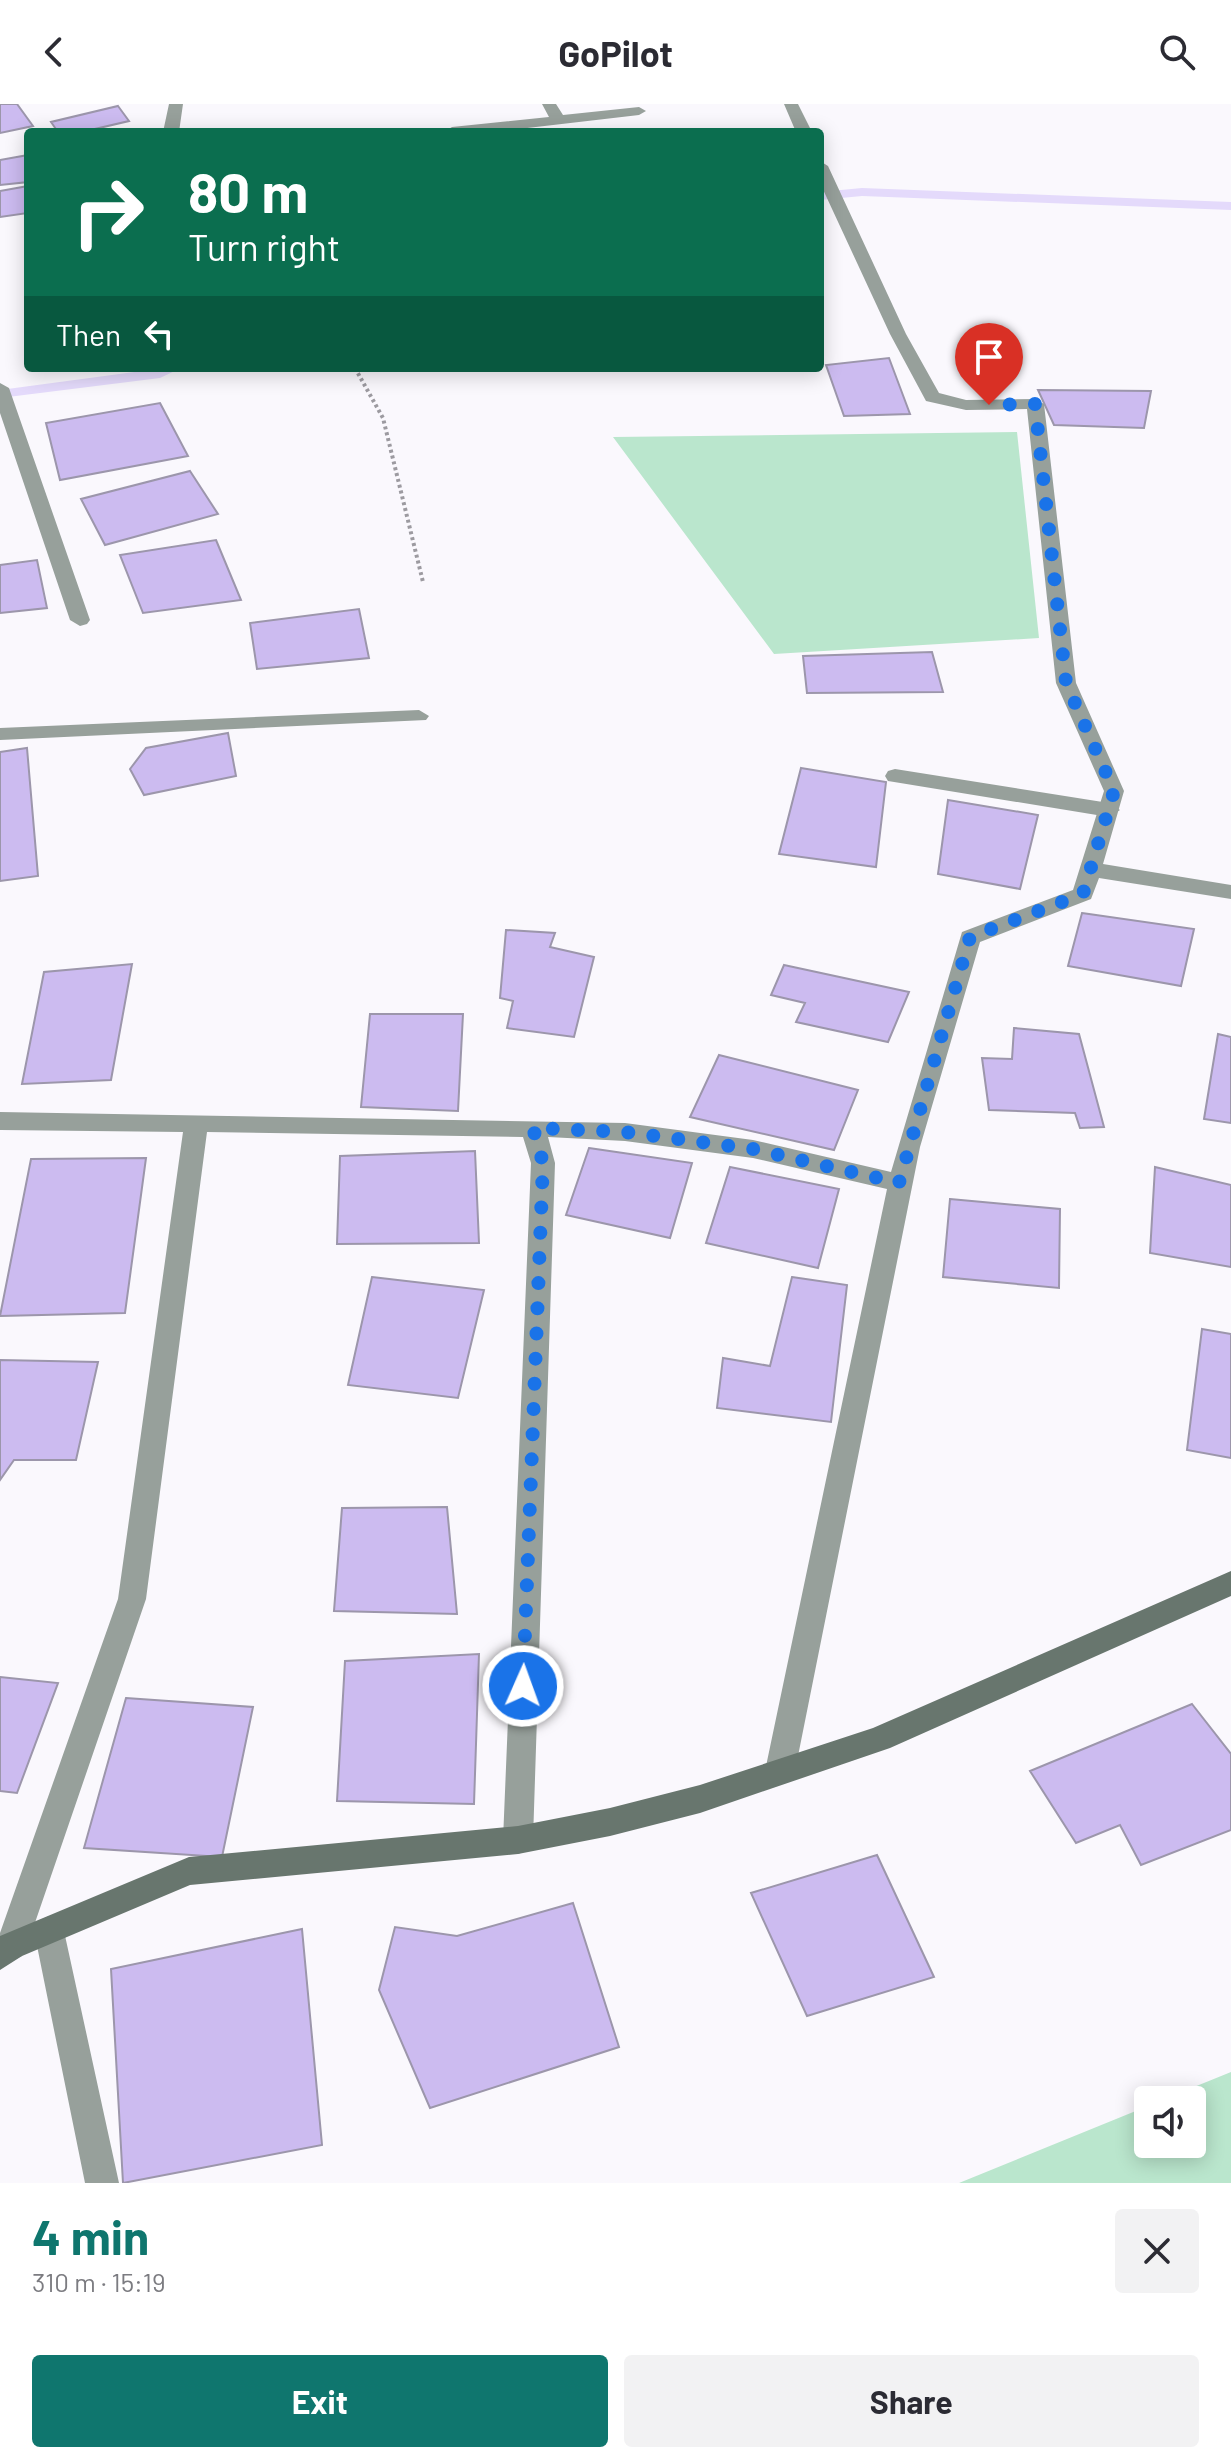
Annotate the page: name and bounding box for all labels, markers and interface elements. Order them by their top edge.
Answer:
icon: back [32,30,76,74]
icon: search [1155,30,1199,74]
text: GoPilot [558,31,673,74]
text: 80 m [188,157,308,224]
icon: right [56,160,160,264]
text: Turn right [188,225,340,268]
icon: left [137,312,181,356]
text: Then [56,316,121,352]
pin [955,323,1023,405]
icon: arrive [967,335,1011,379]
position arrow [481,1644,565,1728]
map controls [1134,2086,1206,2158]
button: sound [1134,2086,1206,2158]
text: 4 min [32,2207,149,2265]
button: close [1115,2209,1199,2293]
text: 310 m · 15:19 [32,2266,165,2297]
button: Exit [32,2355,608,2447]
button: Share [624,2355,1199,2447]

